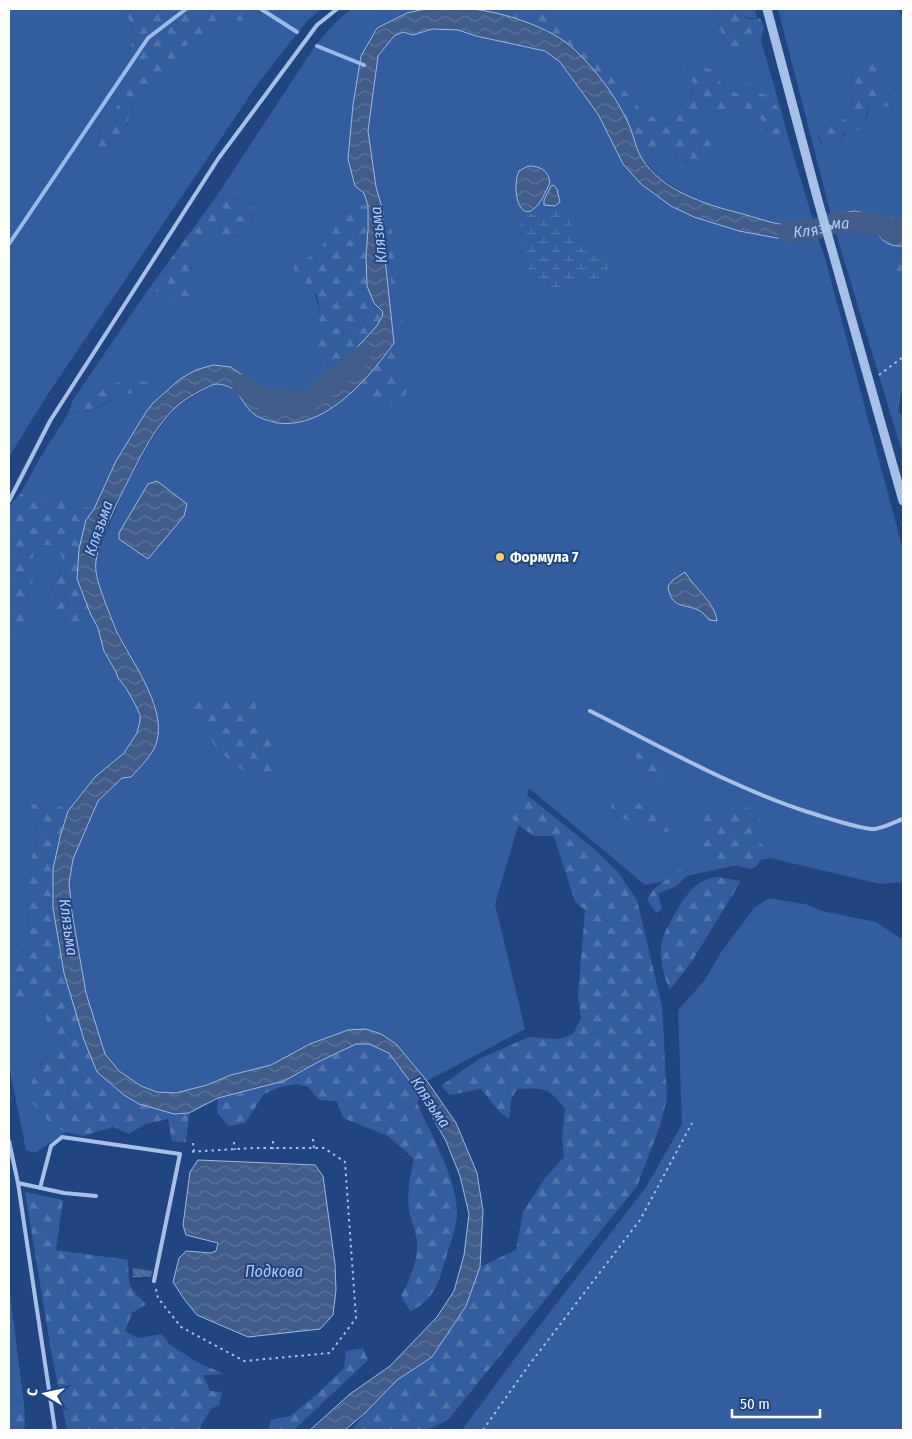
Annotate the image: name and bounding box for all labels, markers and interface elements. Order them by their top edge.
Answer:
water label: Клязьма [366,205,391,264]
water label: Клязьма [793,213,850,241]
water label: Клязьма [80,498,117,558]
place label: Формула 7 [510,548,579,566]
marker: Формула 7 [494,551,506,563]
water label: Клязьма [55,897,82,957]
water label: Клязьма [407,1073,454,1131]
water label: Подкова [245,1262,303,1281]
north arrow [20,1369,70,1419]
text: С [24,1386,42,1397]
scale bar [732,1386,820,1418]
text: 50 m [740,1395,770,1413]

